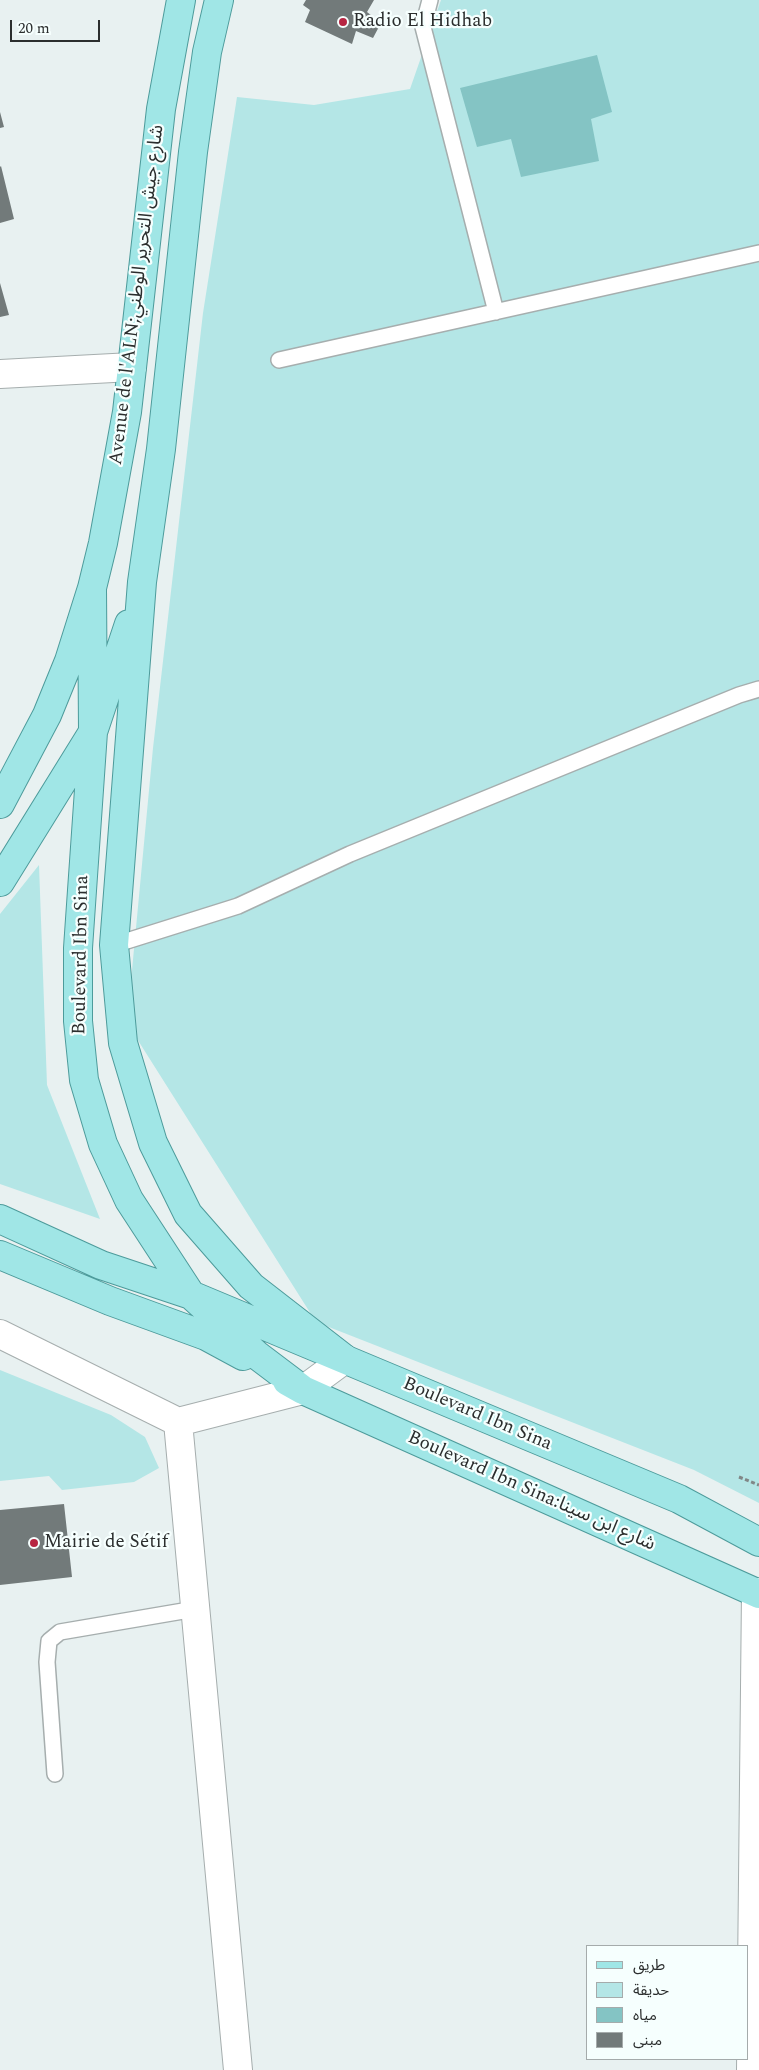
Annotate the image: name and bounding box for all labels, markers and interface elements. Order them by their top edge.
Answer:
scale bar [12,10,102,42]
place label: Radio El Hidhab [353,11,492,33]
marker: Radio El Hidhab [337,16,349,28]
text: 20 m [18,17,50,40]
street label: Avenue de l'ALN;شارع جيش التحرير الوطني [106,124,170,466]
street label: Boulevard Ibn Sina [69,875,95,1035]
street label: Boulevard Ibn Sina [399,1373,555,1457]
street label: Boulevard Ibn Sina:شارع ابن سينا [404,1427,658,1557]
place label: Mairie de Sétif [44,1532,168,1554]
marker: Mairie de Sétif [28,1537,40,1549]
legend [586,1945,749,2060]
text: طريق [633,1954,665,1977]
text: حديقة [633,1979,669,2002]
text: مياه [633,2004,657,2027]
text: مبنى [633,2029,662,2052]

